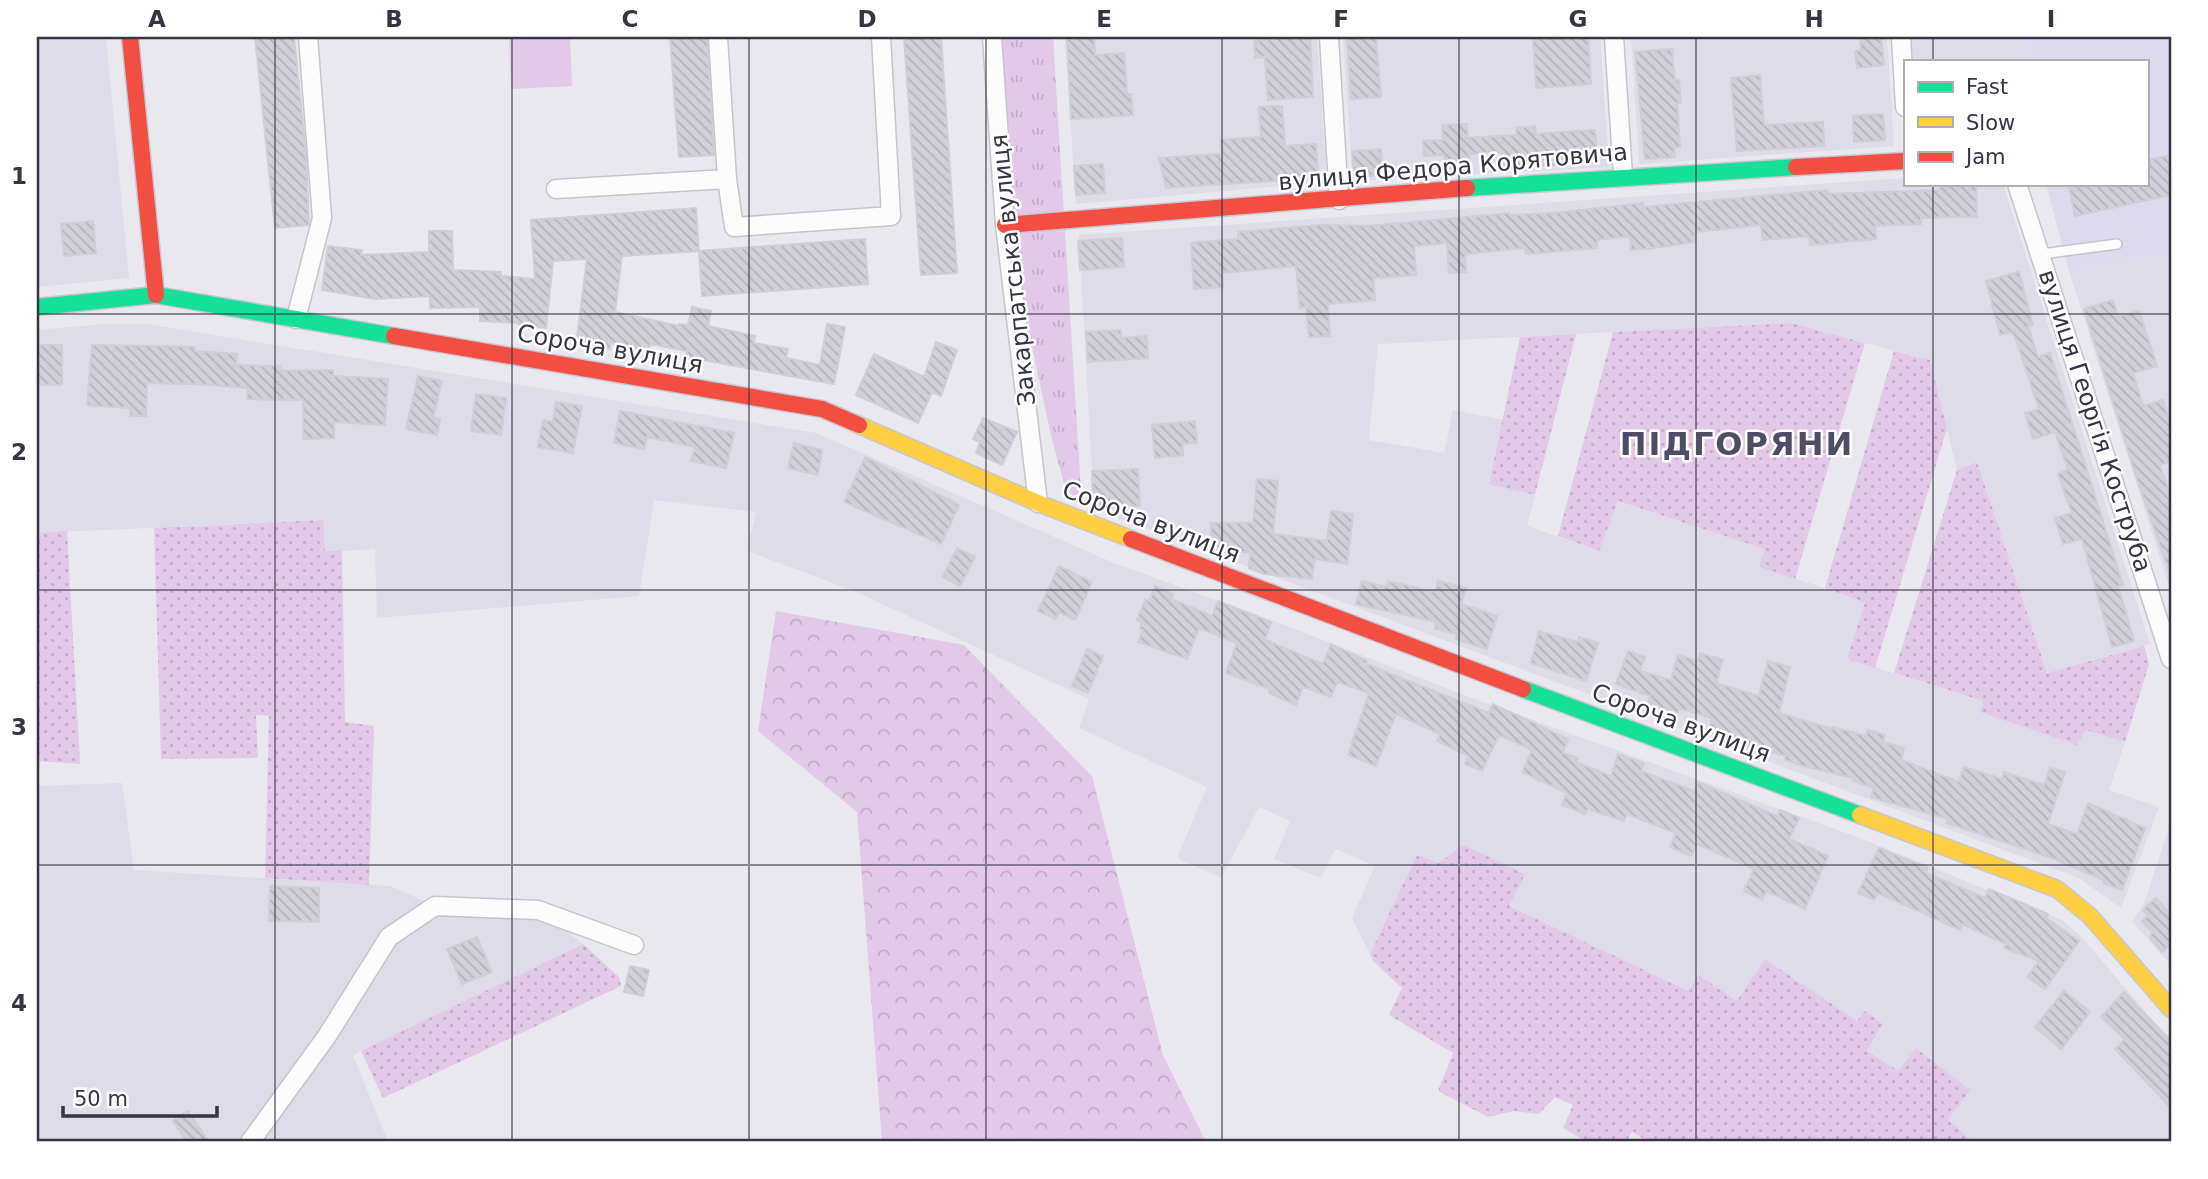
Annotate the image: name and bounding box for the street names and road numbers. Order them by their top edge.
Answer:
street label: Закарпатська вулиця [985,133,1041,407]
street label: вулиця Федора Корятовича [1277,138,1629,196]
street label: вулиця Георгія Коструба [2033,266,2157,576]
street label: Сороча вулиця [515,319,705,379]
street label: Сороча вулиця [1058,475,1244,569]
street label: Сороча вулиця [1588,678,1774,768]

